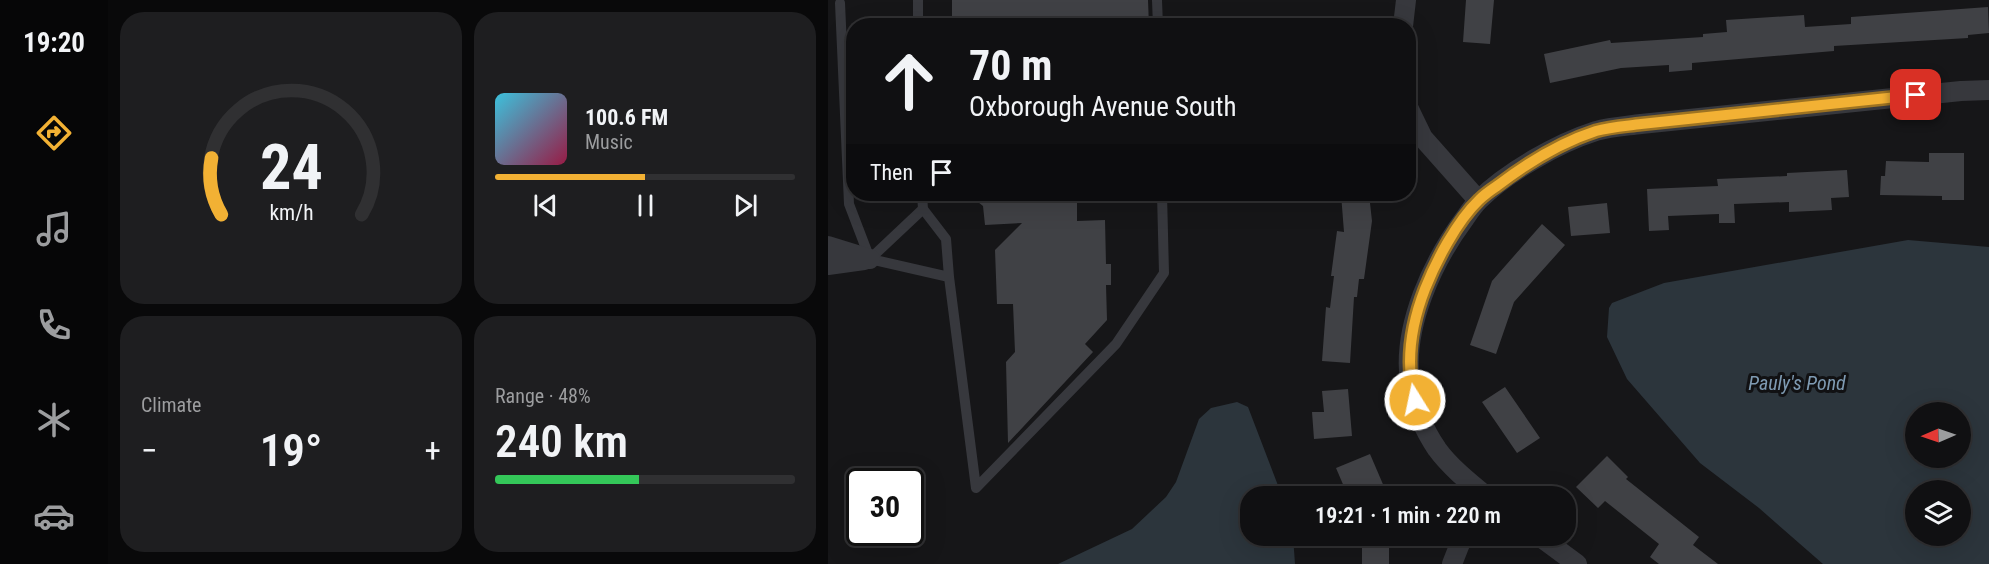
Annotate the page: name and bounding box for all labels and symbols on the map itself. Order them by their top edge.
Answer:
pin [1890,69,1941,120]
position arrow [1383,368,1447,432]
water label: Pauly's Pond [1748,371,1846,395]
north arrow [1905,402,1971,468]
speed limit sign: 30 [846,468,924,546]

